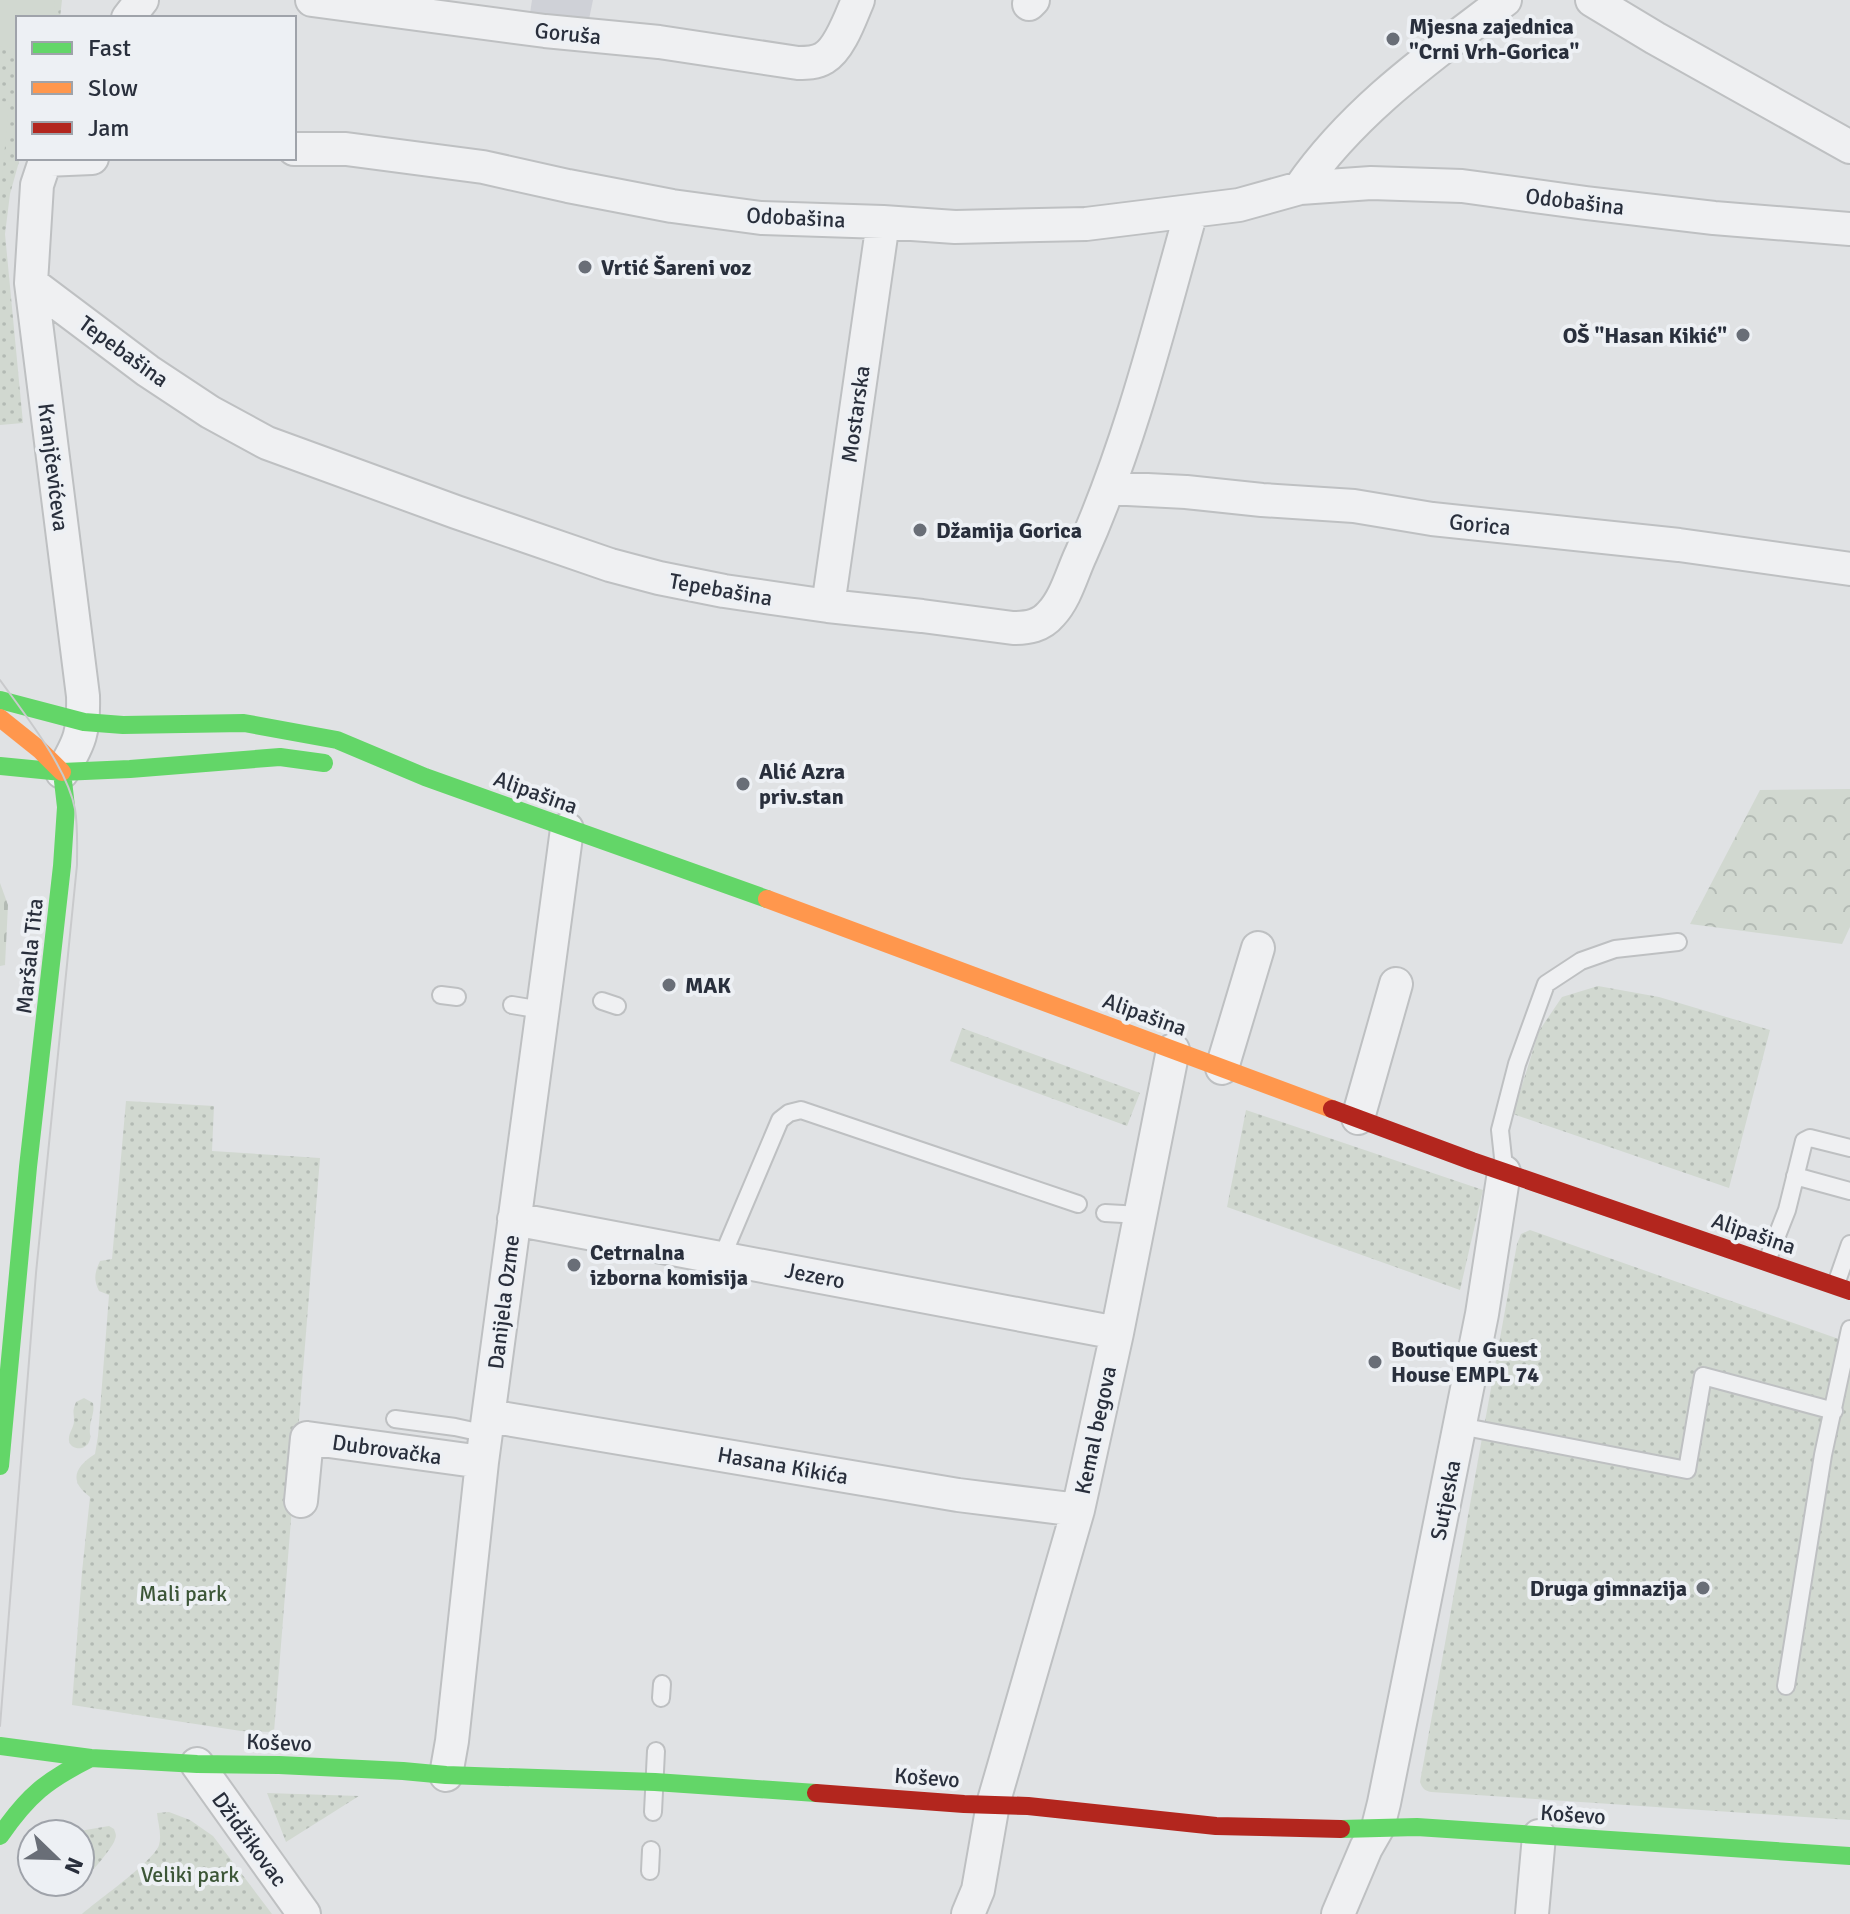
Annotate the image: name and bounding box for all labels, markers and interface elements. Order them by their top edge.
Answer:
place label: Mjesna zajednica "Crni Vrh-Gorica" [1409,13,1579,65]
legend [16,16,296,160]
street label: Goruša [533,17,602,50]
marker: Mjesna zajednica "Crni Vrh-Gorica" [1384,30,1402,48]
text: Fast [88,33,131,63]
text: Slow [88,73,138,103]
text: Jam [88,113,129,143]
street label: Odobašina [1524,182,1626,221]
street label: Odobašina [746,201,846,234]
place label: Vrtić Šareni voz [601,254,751,281]
marker: Vrtić Šareni voz [576,258,594,276]
street label: Tepebašina [74,310,174,393]
place label: OŠ "Hasan Kikić" [1563,322,1727,349]
marker: OŠ "Hasan Kikić" [1734,326,1752,344]
street label: Mostarska [835,364,876,464]
street label: Kranjčevićeva [32,401,75,533]
street label: Gorica [1448,508,1512,541]
place label: Džamija Gorica [936,517,1082,544]
marker: Džamija Gorica [911,521,929,539]
street label: Tepebašina [667,567,775,612]
place label: Alić Azra priv.stan [759,758,845,810]
street label: Alipašina [490,765,581,820]
marker: Alić Azra priv.stan [734,775,752,793]
street label: Maršala Tita [10,897,49,1015]
place label: MAK [685,972,731,999]
marker: MAK [660,976,678,994]
street label: Alipašina [1099,987,1190,1042]
street label: Alipašina [1708,1207,1799,1260]
street label: Danijela Ozme [482,1233,525,1371]
place label: Cetrnalna izborna komisija [590,1239,748,1291]
marker: Cetrnalna izborna komisija [565,1256,583,1274]
street label: Jezero [783,1256,847,1295]
place label: Boutique Guest House EMPL 74 [1391,1336,1539,1388]
marker: Boutique Guest House EMPL 74 [1366,1353,1384,1371]
street label: Kemal begova [1069,1364,1122,1497]
street label: Dubrovačka [330,1428,443,1471]
street label: Hasana Kikića [715,1441,850,1490]
street label: Sutjeska [1425,1458,1466,1542]
place label: Druga gimnazija [1530,1575,1687,1602]
marker: Druga gimnazija [1694,1579,1712,1597]
park label: Mali park [139,1580,227,1607]
street label: Koševo [246,1728,312,1757]
street label: Koševo [893,1762,961,1793]
street label: Džidžikovac [206,1787,293,1892]
street label: Koševo [1539,1799,1607,1830]
north arrow [16,1818,96,1898]
text: N [59,1853,89,1878]
park label: Veliki park [141,1861,239,1888]

